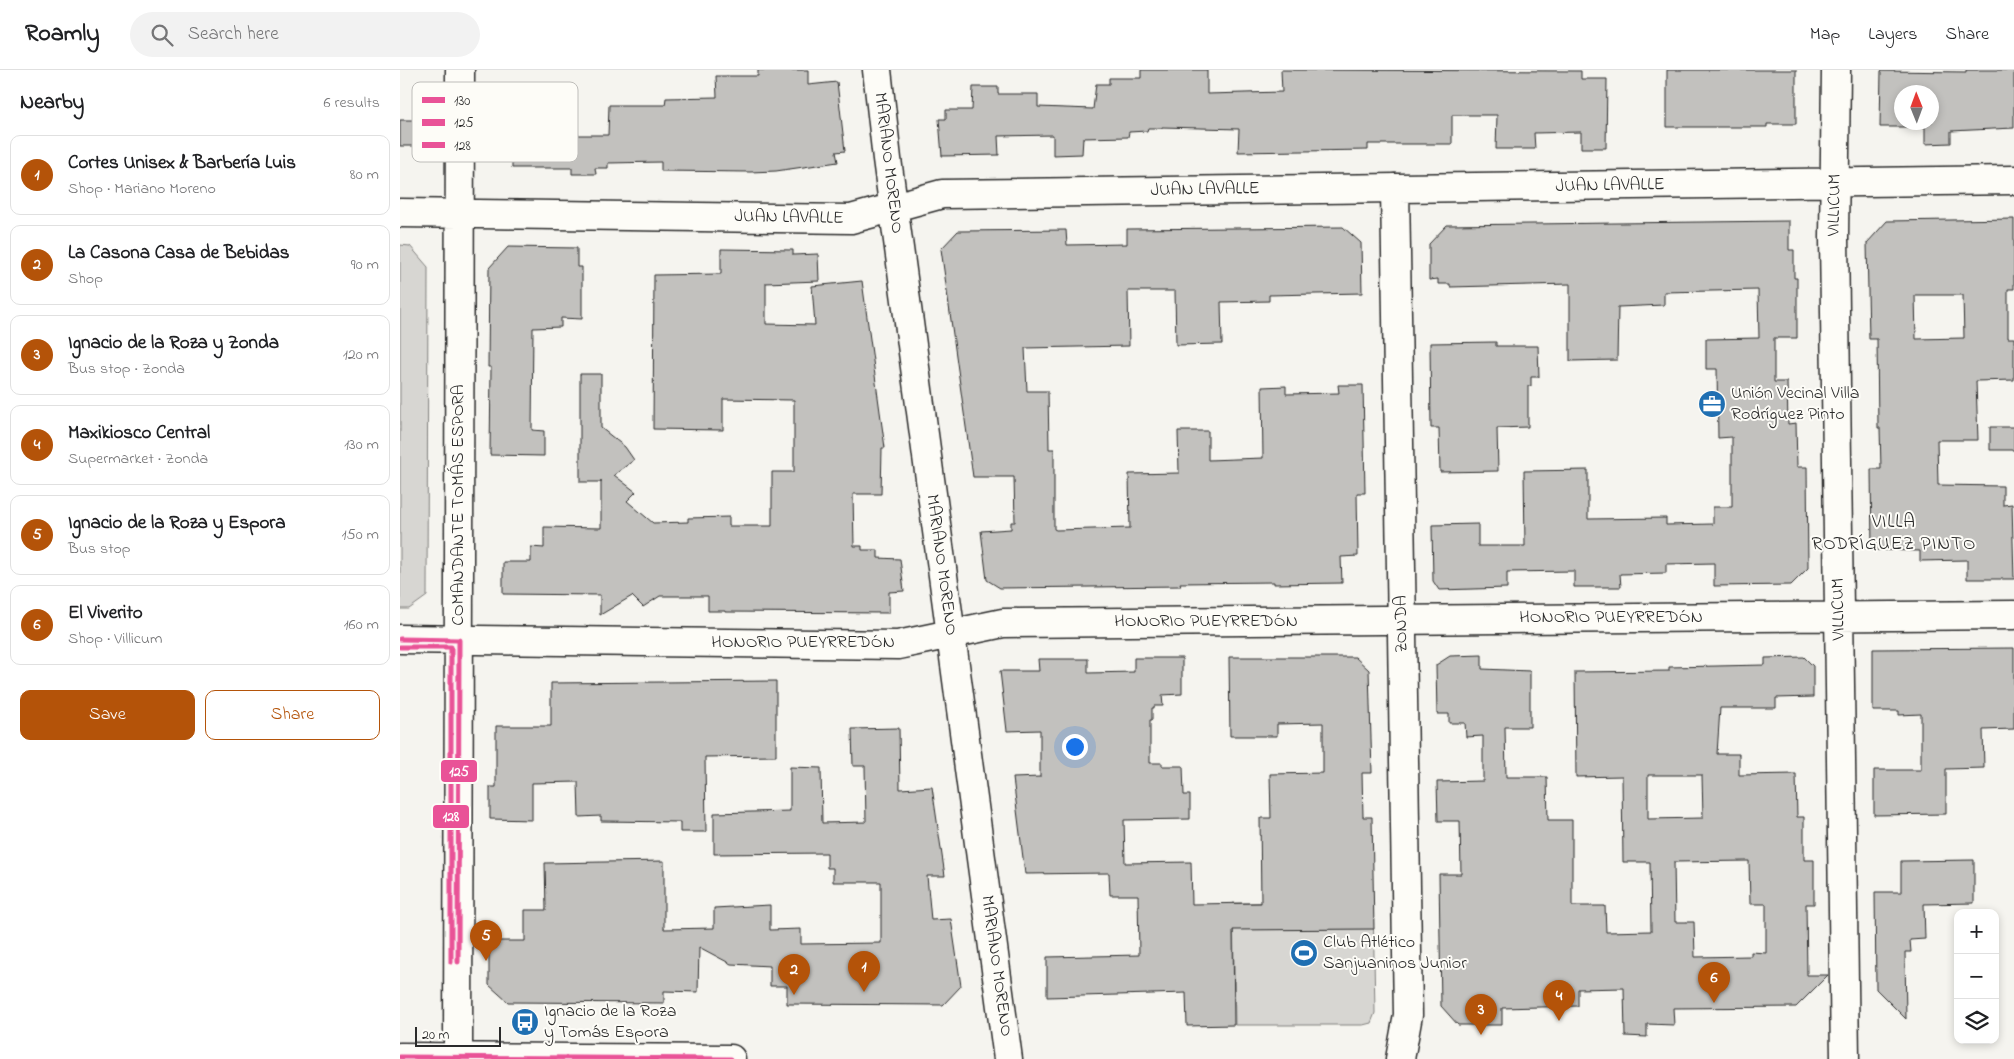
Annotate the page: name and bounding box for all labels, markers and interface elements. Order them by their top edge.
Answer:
search box [130,12,480,57]
text: Roamly [25,17,100,52]
icon: search [148,21,176,49]
text: Search here [188,21,279,48]
text: Map [1810,22,1840,48]
text: Layers [1868,22,1918,48]
text: Share [1946,22,1989,48]
legend [412,82,578,162]
north arrow [1894,85,1939,130]
text: Nearby [20,88,84,118]
text: 6 results [323,91,380,115]
text: 130 [454,91,470,112]
street label: MARIANO MORENO [866,91,910,235]
text: 125 [454,113,473,134]
text: 128 [454,136,471,157]
text: Cortes Unisex & Barbería Luis [68,150,296,177]
text: 1 [34,163,40,187]
text: 80 m [350,163,379,187]
street label: JUAN LAVALLE [1555,172,1665,200]
street label: VILLICUM [1821,174,1849,237]
street label: JUAN LAVALLE [1150,176,1260,204]
text: Shop · Mariano Moreno [68,177,216,201]
street label: JUAN LAVALLE [734,204,844,232]
text: La Casona Casa de Bebidas [68,240,289,267]
text: 2 [33,253,41,277]
text: 90 m [351,253,379,277]
text: Shop [68,267,103,291]
text: Ignacio de la Roza y Zonda [68,330,279,357]
text: 3 [34,343,40,367]
text: 120 m [343,343,379,367]
text: Bus stop · Zonda [68,357,185,381]
place label: Unión Vecinal Villa Rodríguez Pinto [1731,381,1859,429]
street label: COMANDANTE TOMÁS ESPORA [446,384,472,626]
office icon: Unión Vecinal Villa Rodríguez Pinto [1697,389,1727,419]
text: Maxikiosco Central [68,420,210,447]
text: 4 [34,433,40,457]
text: 130 m [344,433,379,457]
text: Supermarket · Zonda [68,447,208,471]
street label: MARIANO MORENO [918,493,964,637]
district label: VILLA RODRÍGUEZ PINTO [1812,509,1976,558]
text: Ignacio de la Roza y Espora [68,510,286,537]
text: 5 [32,523,42,547]
text: 150 m [341,523,379,547]
text: Bus stop [68,537,131,561]
street label: VILLICUM [1825,578,1853,641]
street label: ZONDA [1388,595,1416,653]
text: El Viverito [68,600,143,627]
street label: HONORIO PUEYRREDÓN [1519,605,1703,631]
street label: HONORIO PUEYRREDÓN [1114,609,1298,635]
text: 6 [33,613,41,637]
text: 160 m [344,613,379,637]
text: Shop · Villicum [68,627,162,651]
street label: HONORIO PUEYRREDÓN [711,630,895,656]
button: Save [20,690,195,740]
button: Share [205,690,380,740]
your location [1062,734,1088,760]
line badge: 125 [440,759,478,783]
text: 125 [449,762,469,783]
line badge: 128 [432,804,470,829]
text: 128 [443,807,460,828]
street label: MARIANO MORENO [973,894,1019,1038]
map controls [1954,909,1999,1044]
button: + [1954,909,1999,954]
pin: 5 [470,920,502,961]
place label: Club Atlético Sanjuaninos Junior [1323,930,1467,977]
sports icon: Club Atlético Sanjuaninos Junior [1289,938,1319,968]
pin: 1 [848,951,880,992]
pin: 2 [778,954,810,995]
button: − [1954,954,1999,999]
pin: 6 [1698,962,1730,1003]
pin: 4 [1543,980,1575,1021]
pin: 3 [1465,994,1497,1035]
place label: Ignacio de la Roza y Tomás Espora [544,999,677,1046]
button: layers [1954,999,1999,1044]
bus stop icon: Ignacio de la Roza y Tomás Espora [510,1007,540,1037]
scale bar [415,1024,501,1047]
text: 20 m [422,1025,449,1046]

